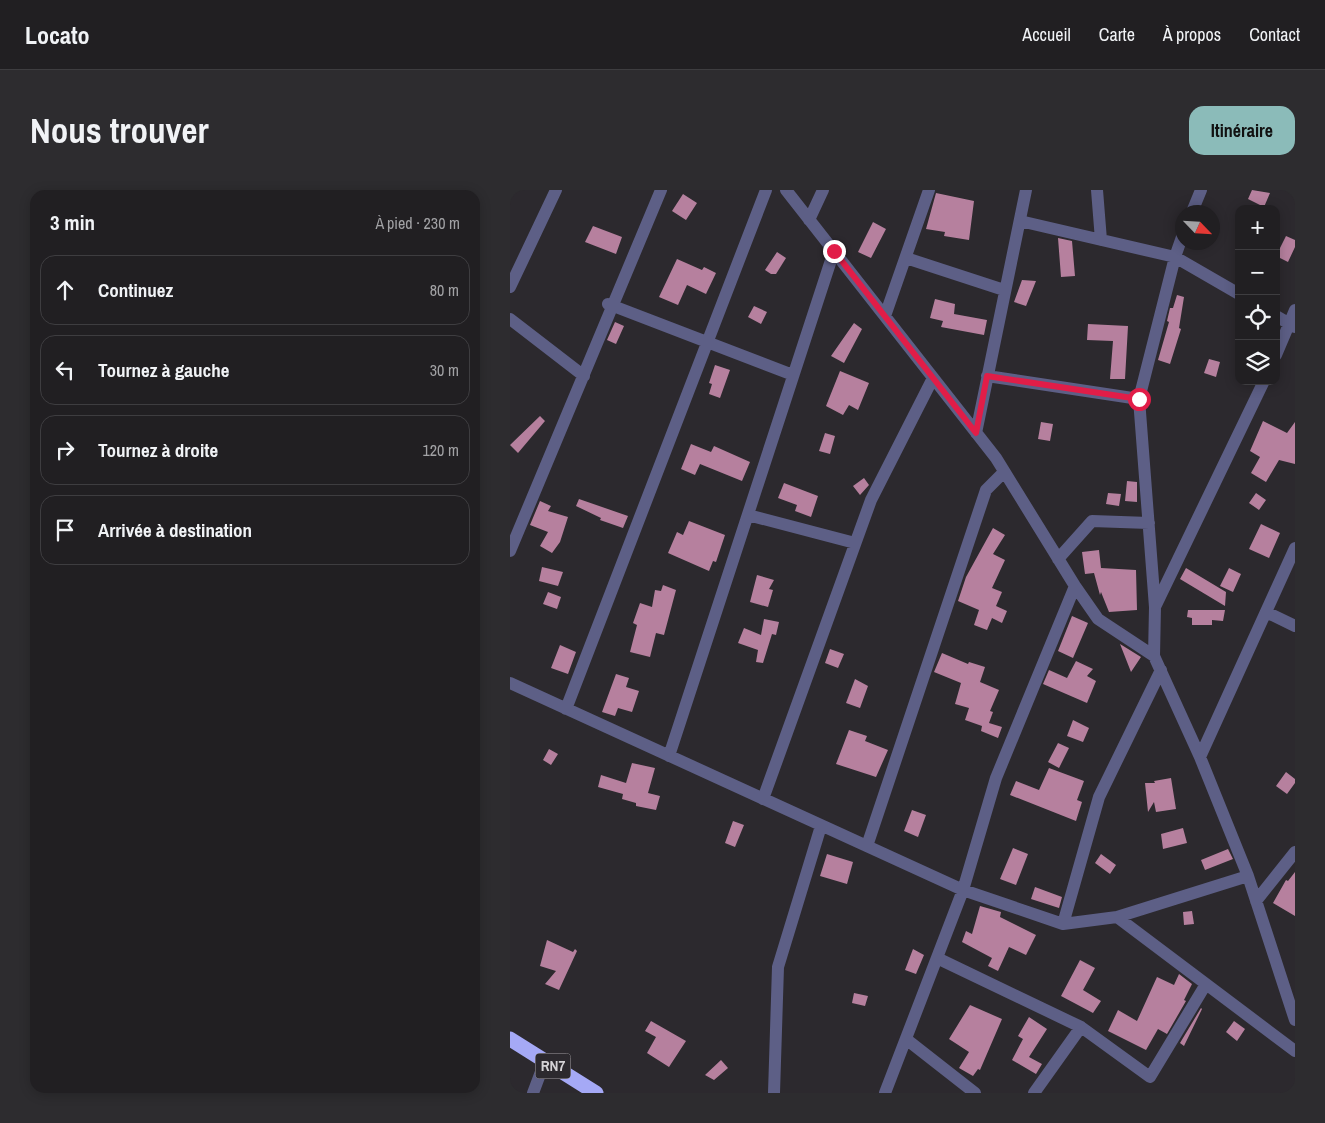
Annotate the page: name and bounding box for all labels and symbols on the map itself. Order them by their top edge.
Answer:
north arrow [1175,205,1220,250]
route end [823,240,846,263]
route start [1128,388,1151,411]
road number: RN7 [536,1054,570,1078]

